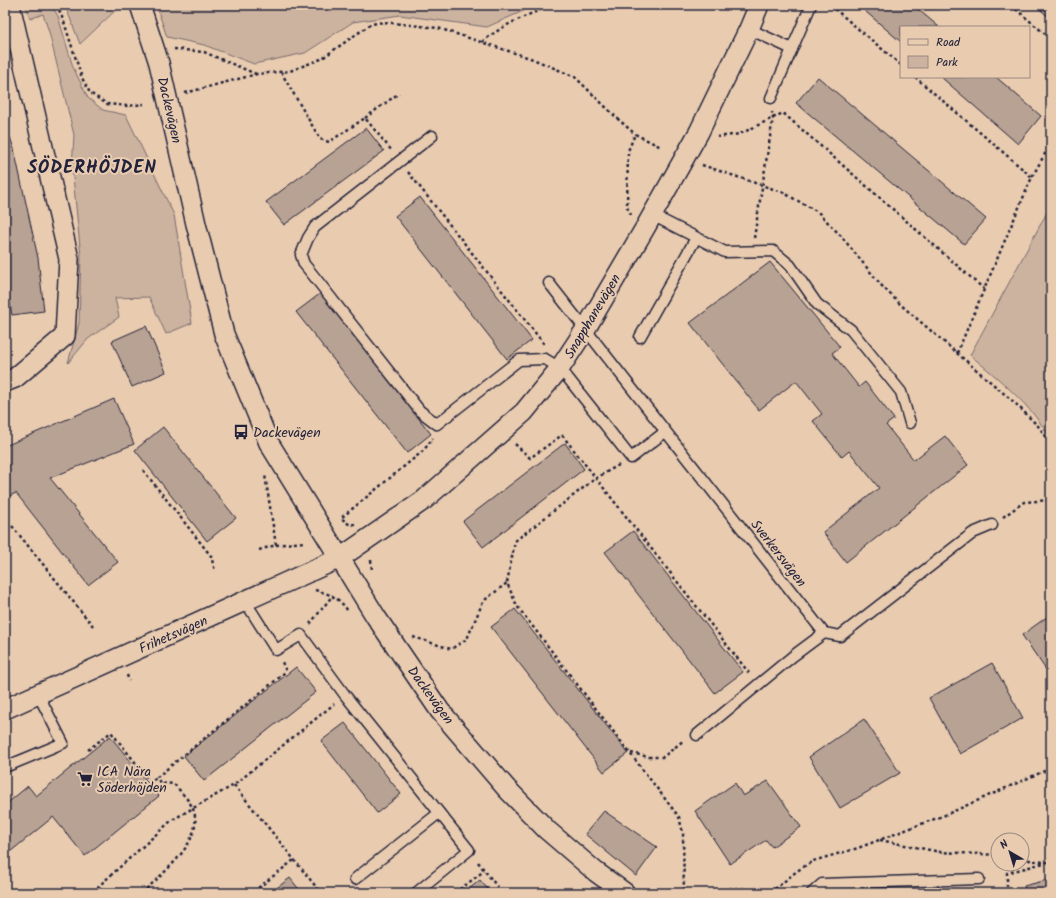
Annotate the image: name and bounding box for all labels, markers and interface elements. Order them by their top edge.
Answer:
legend [900,26,1030,78]
text: Road [936,33,961,52]
text: Park [936,53,958,72]
street label: Dackevägen [151,75,187,146]
district label: SÖDERHÖJDEN [27,154,157,183]
street label: Snapphanevägen [559,270,627,363]
place label: Dackevägen [253,422,321,444]
bus stop icon: Dackevägen [232,423,250,441]
street label: Sverkersvägen [745,515,812,592]
street label: Frihetsvägen [135,610,211,660]
street label: Dackevägen [401,662,459,729]
place label: ICA Nära Söderhöjden [97,761,167,799]
supermarket icon: ICA Nära Söderhöjden [76,770,94,788]
north arrow [990,832,1030,872]
text: N [996,836,1013,854]

